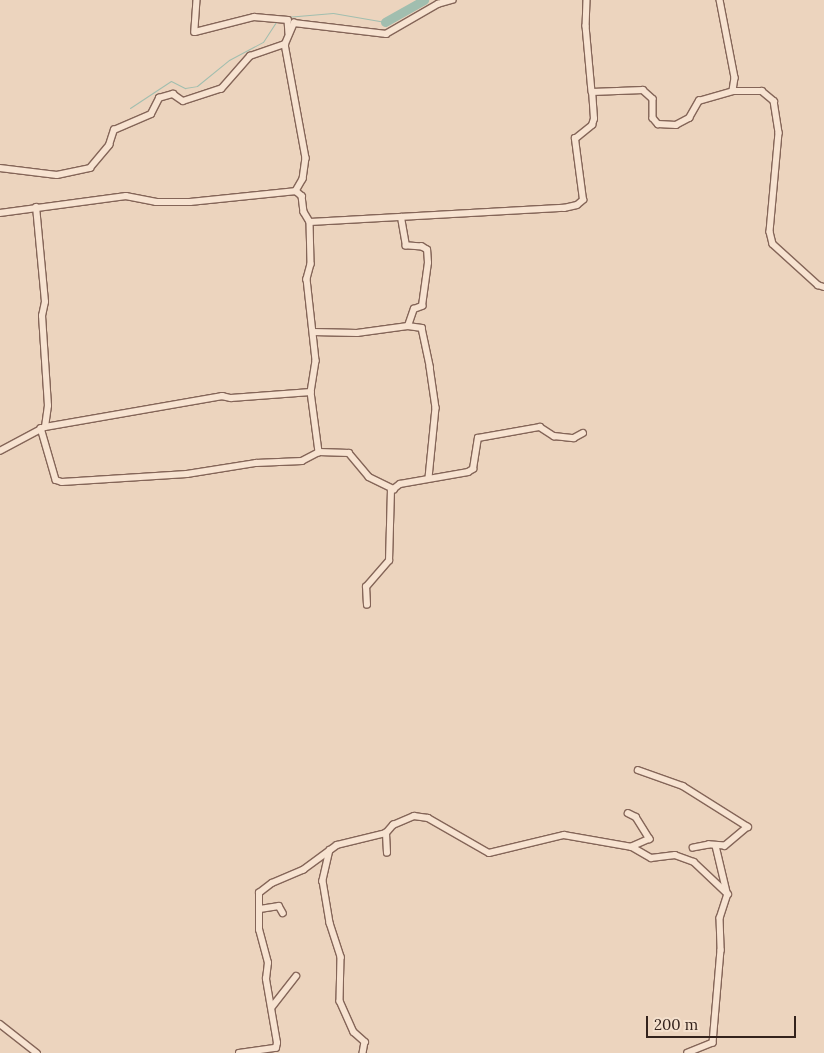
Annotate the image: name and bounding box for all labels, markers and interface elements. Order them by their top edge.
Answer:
scale bar [649,1006,799,1038]
text: 200 m [654,1015,698,1034]

